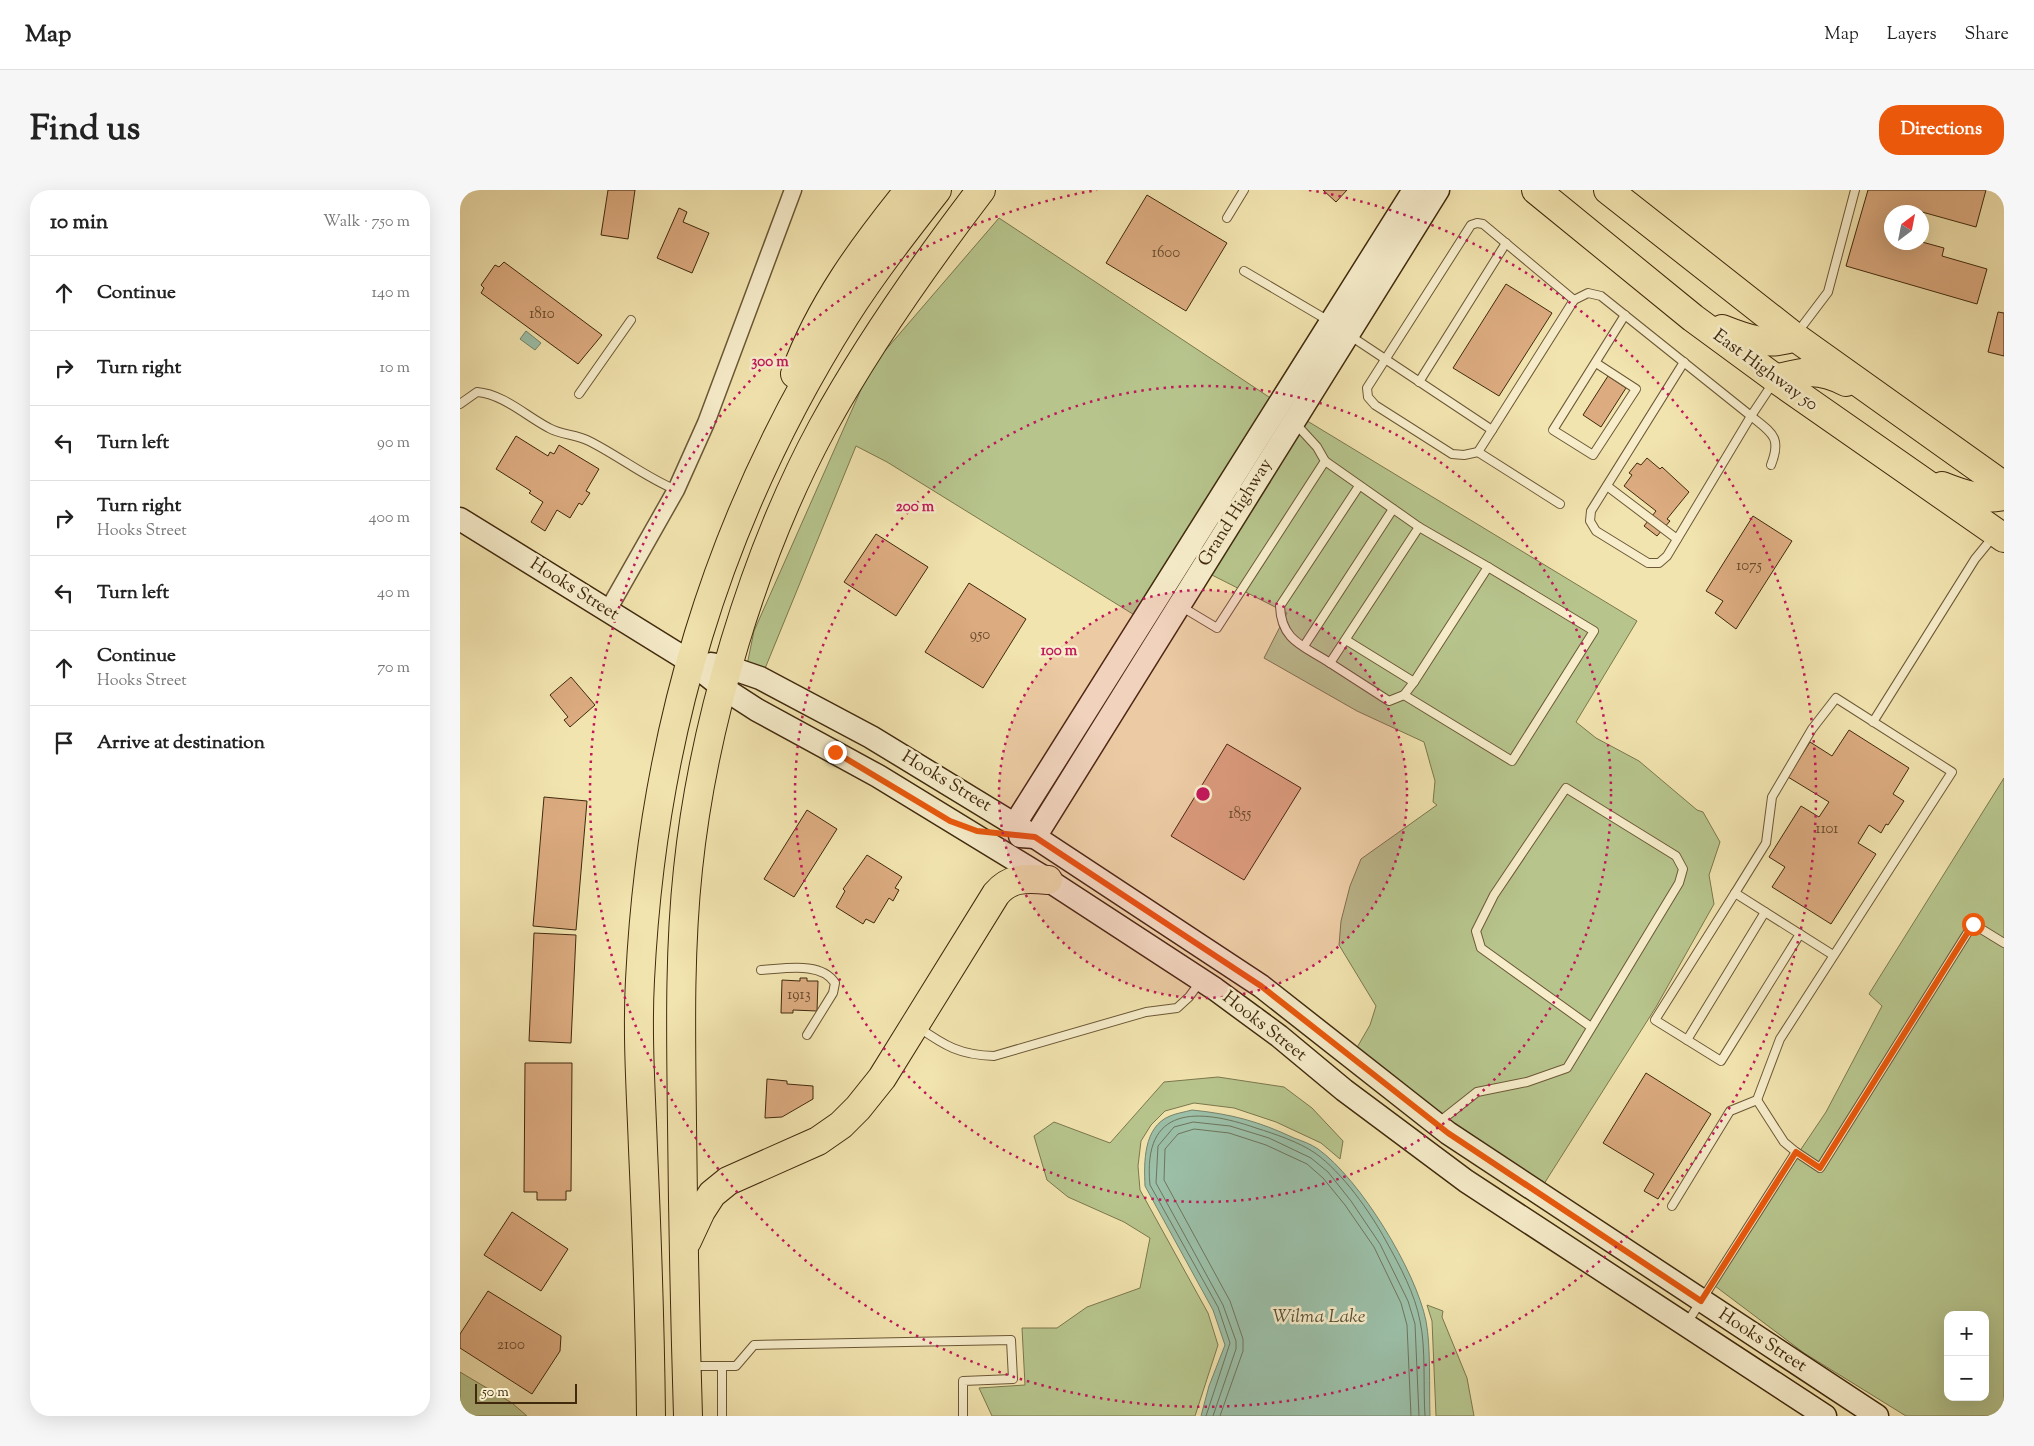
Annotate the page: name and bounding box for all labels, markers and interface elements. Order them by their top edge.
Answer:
text: Map [25,18,71,52]
text: Map [1824,22,1859,48]
text: Layers [1887,22,1937,48]
text: Share [1965,22,2009,48]
text: Find us [30,105,140,156]
button: Directions [1879,105,2004,155]
north arrow [1884,205,1929,250]
text: 10 min [50,208,108,238]
text: Walk · 750 m [323,211,410,234]
house number: 1600 [1152,243,1180,264]
icon: ahead [50,279,78,307]
text: Continue [97,280,176,307]
text: 140 m [372,282,410,305]
house number: 1810 [529,304,555,325]
street label: East Highway 50 [1707,324,1823,418]
text: 300 m [751,352,789,373]
icon: right [50,354,78,382]
text: Turn right [97,355,181,382]
text: 10 m [380,357,410,380]
icon: left [50,429,78,457]
text: Turn left [97,430,169,457]
text: 90 m [377,432,410,455]
street label: Grand Highway [1192,454,1280,572]
text: Turn right [97,493,181,520]
text: 200 m [896,497,935,518]
icon: right [50,504,78,532]
text: 400 m [369,507,410,530]
text: Hooks Street [97,520,187,543]
street label: Hooks Street [524,552,624,628]
house number: 1075 [1736,556,1762,577]
icon: left [50,579,78,607]
text: Turn left [97,580,169,607]
text: 40 m [377,582,410,605]
house number: 950 [970,625,990,646]
text: 100 m [1041,641,1078,662]
text: Continue [97,643,176,670]
icon: ahead [50,654,78,682]
text: 70 m [377,657,410,680]
text: Hooks Street [97,670,187,693]
icon: arrive [50,729,78,757]
text: Arrive at destination [97,730,265,757]
route end [824,741,847,764]
street label: Hooks Street [896,745,996,819]
centre of rings [1194,785,1212,803]
house number: 1855 [1229,804,1252,825]
house number: 1101 [1816,819,1838,840]
route start [1962,913,1985,936]
house number: 1913 [787,985,811,1006]
street label: Hooks Street [1216,986,1312,1068]
street label: Hooks Street [1713,1303,1811,1379]
water label: Wilma Lake [1273,1304,1366,1331]
map controls [1944,1311,1989,1401]
button: + [1944,1311,1989,1356]
house number: 2100 [497,1335,525,1356]
button: − [1944,1356,1989,1401]
scale bar [475,1381,578,1404]
text: 50 m [482,1383,509,1403]

